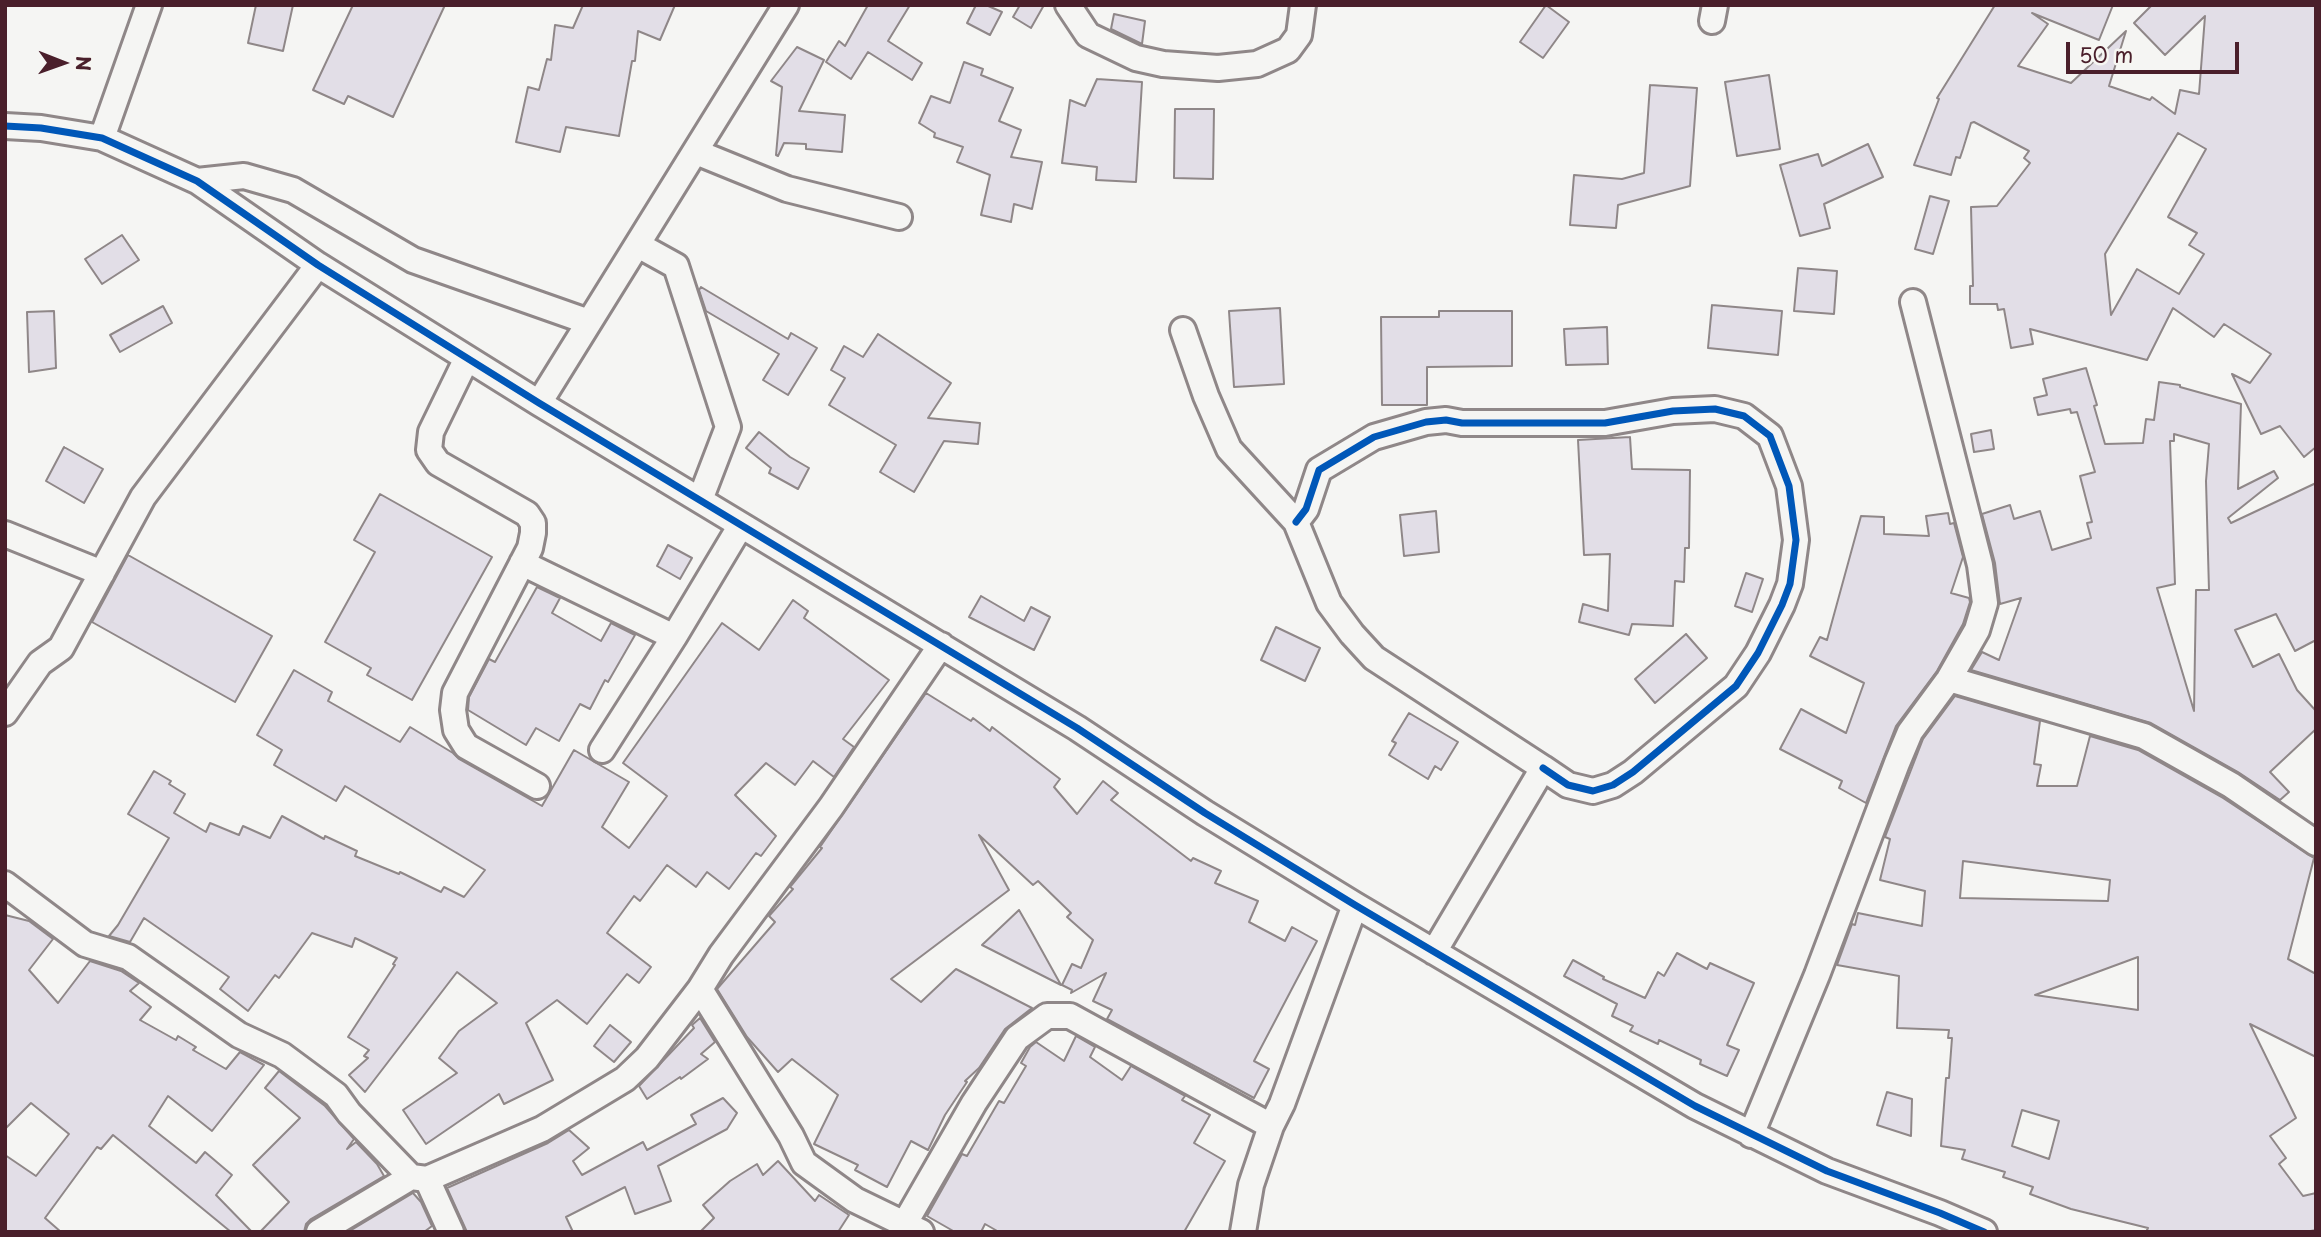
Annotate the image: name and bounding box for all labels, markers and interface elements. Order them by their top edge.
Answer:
north arrow [28,28,98,98]
scale bar [2069,28,2242,72]
text: 50 m [2079,38,2133,70]
text: N [70,56,98,71]

